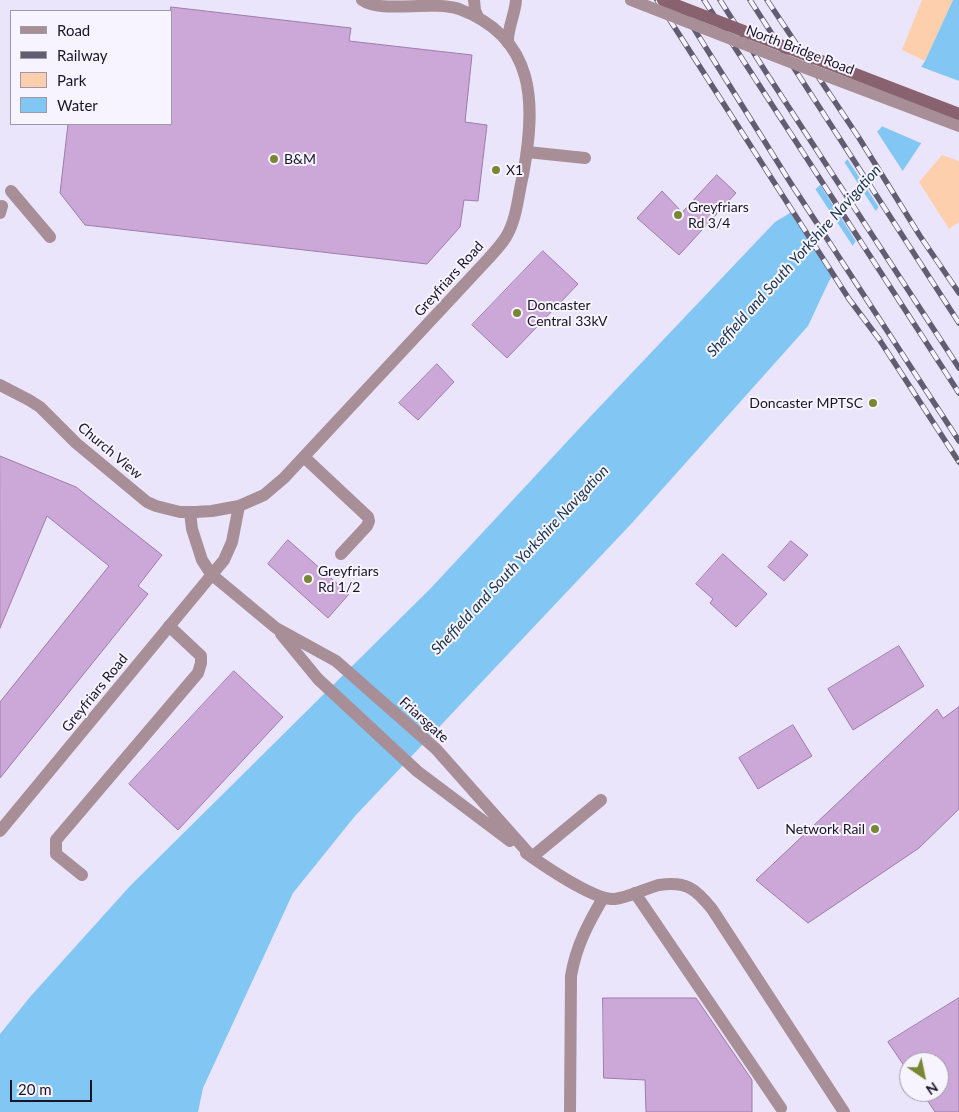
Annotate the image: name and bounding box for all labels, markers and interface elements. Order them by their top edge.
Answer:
legend [10,10,172,125]
text: Road [57,21,90,39]
street label: North Bridge Road [744,22,856,78]
text: Railway [57,46,108,64]
text: Park [57,71,86,89]
text: Water [57,96,98,114]
place label: B&M [284,151,316,167]
marker: B&M [268,153,280,165]
water label: Sheffield and South Yorkshire Navigation [703,161,885,361]
place label: X1 [506,162,523,178]
marker: X1 [490,164,502,176]
place label: Greyfriars Rd 3/4 [688,199,749,232]
marker: Greyfriars Rd 3/4 [672,209,684,221]
street label: Greyfriars Road [411,238,487,320]
place label: Doncaster Central 33kV [527,297,608,330]
marker: Doncaster Central 33kV [511,307,523,319]
place label: Doncaster MPTSC [749,395,863,411]
marker: Doncaster MPTSC [867,397,879,409]
street label: Church View [74,419,146,483]
water label: Sheffield and South Yorkshire Navigation [427,462,613,658]
place label: Greyfriars Rd 1/2 [318,563,379,596]
marker: Greyfriars Rd 1/2 [302,573,314,585]
street label: Greyfriars Road [58,651,132,735]
street label: Friarsgate [396,694,452,746]
place label: Network Rail [785,821,865,837]
marker: Network Rail [869,823,881,835]
north arrow [899,1052,949,1102]
scale bar [12,1070,95,1102]
text: N [923,1079,941,1099]
text: 20 m [18,1080,52,1098]

